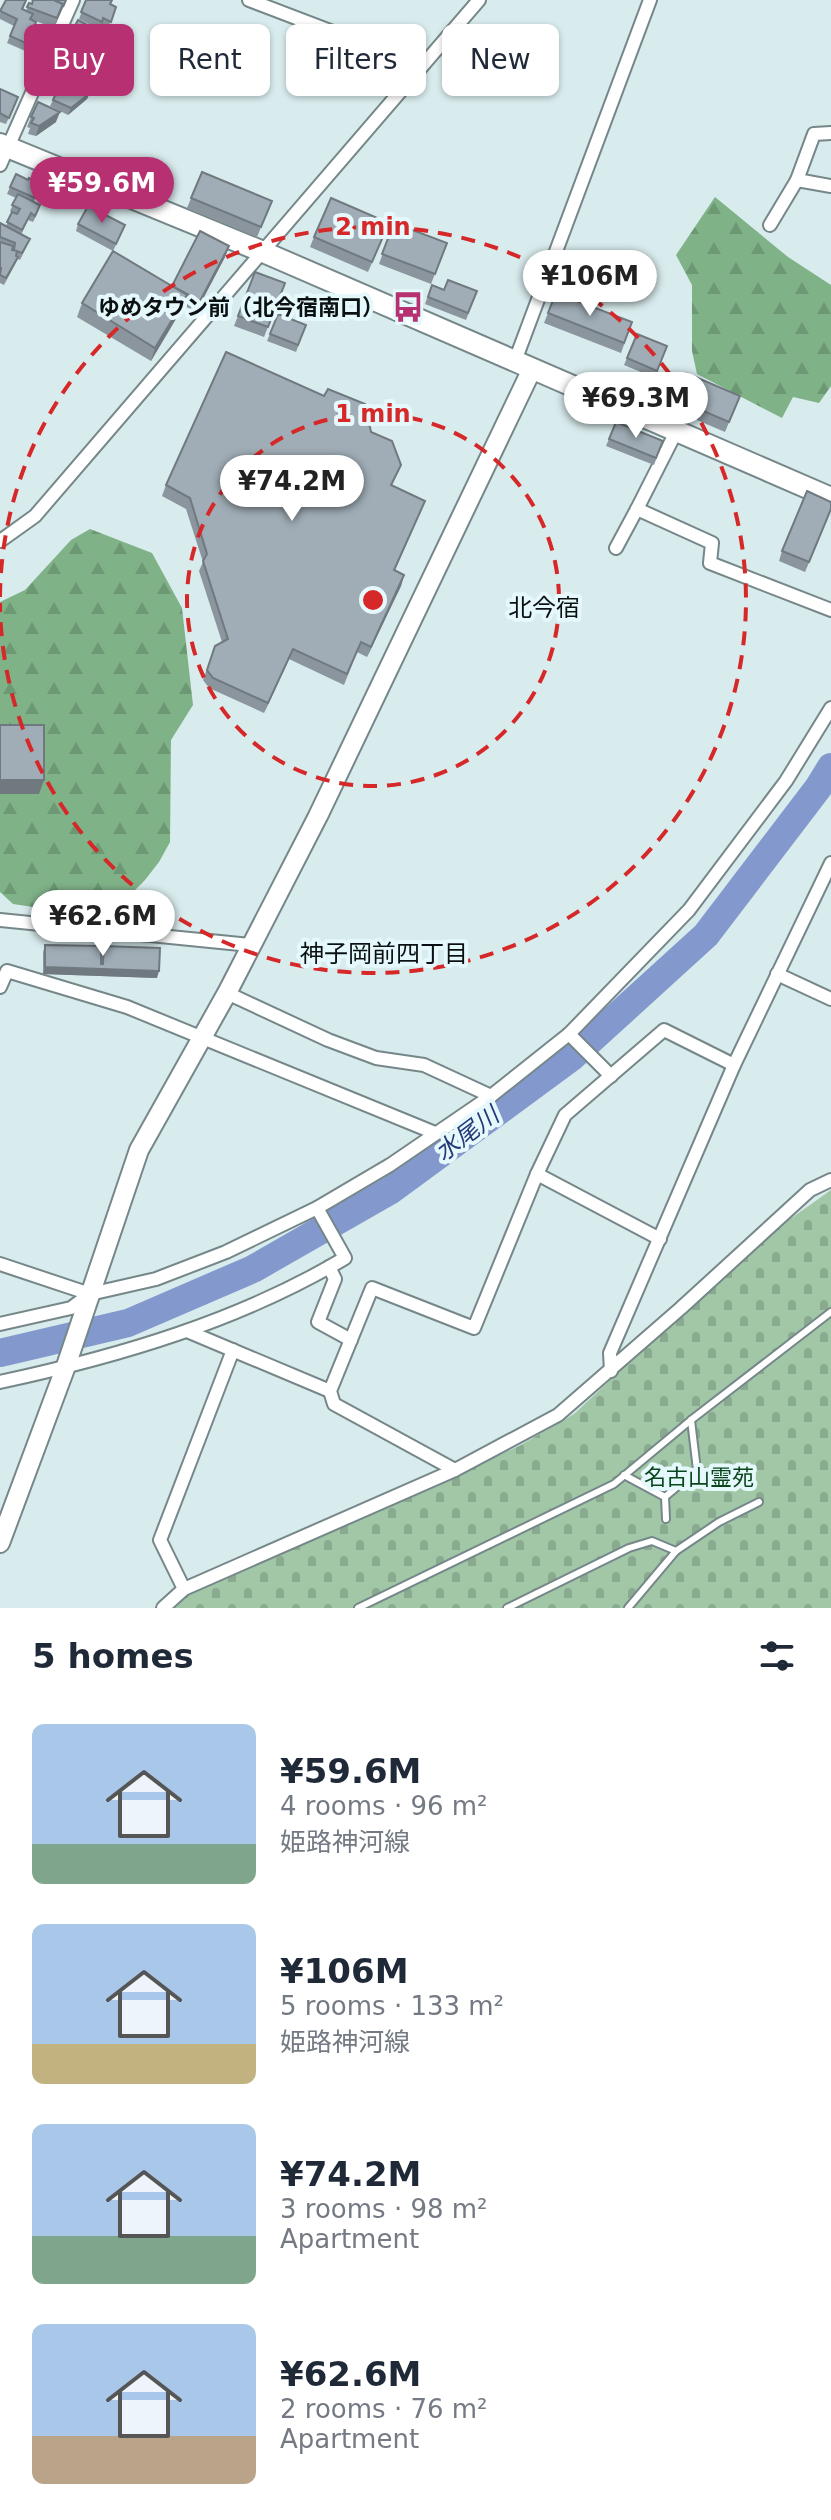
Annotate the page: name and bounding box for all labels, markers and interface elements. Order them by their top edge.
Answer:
chip: Buy [24,24,134,96]
chip: Rent [150,24,270,96]
chip: Filters [286,24,426,96]
chip: New [442,24,559,96]
pin: ¥59.6M [37,157,167,225]
text: ¥59.6M [48,168,156,198]
text: 2 min [335,213,411,241]
pin: ¥106M [534,250,646,318]
text: ¥106M [541,261,639,291]
bus stop icon: ゆめタウン前（北今宿南口） [391,290,425,324]
place label: ゆめタウン前（北今宿南口） [98,295,384,320]
pin: ¥69.3M [571,372,701,440]
text: ¥69.3M [582,383,690,413]
text: 1 min [335,400,411,428]
pin: ¥74.2M [227,455,357,523]
text: ¥74.2M [238,466,346,496]
centre of rings [359,586,387,614]
district label: 北今宿 [508,594,580,622]
pin: ¥62.6M [38,890,168,958]
text: ¥62.6M [49,901,157,931]
district label: 神子岡前四丁目 [300,940,468,968]
water label: 水尾川 [430,1099,507,1167]
park label: 名古山霊苑 [644,1465,754,1490]
icon: filters [755,1634,799,1678]
text: 5 homes [32,1636,194,1676]
text: ¥59.6M [280,1751,421,1791]
icon: home [96,1756,192,1852]
text: 4 rooms · 96 m² [280,1791,488,1821]
text: 姫路神河線 [280,1827,410,1857]
text: ¥106M [280,1951,408,1991]
icon: home [96,1956,192,2052]
text: 5 rooms · 133 m² [280,1991,504,2021]
text: 姫路神河線 [280,2027,410,2057]
text: ¥74.2M [280,2154,421,2194]
icon: home [96,2156,192,2252]
text: 3 rooms · 98 m² [280,2194,488,2224]
text: Apartment [280,2224,419,2254]
text: ¥62.6M [280,2354,421,2394]
icon: home [96,2356,192,2452]
text: 2 rooms · 76 m² [280,2394,488,2424]
text: Apartment [280,2424,419,2454]

